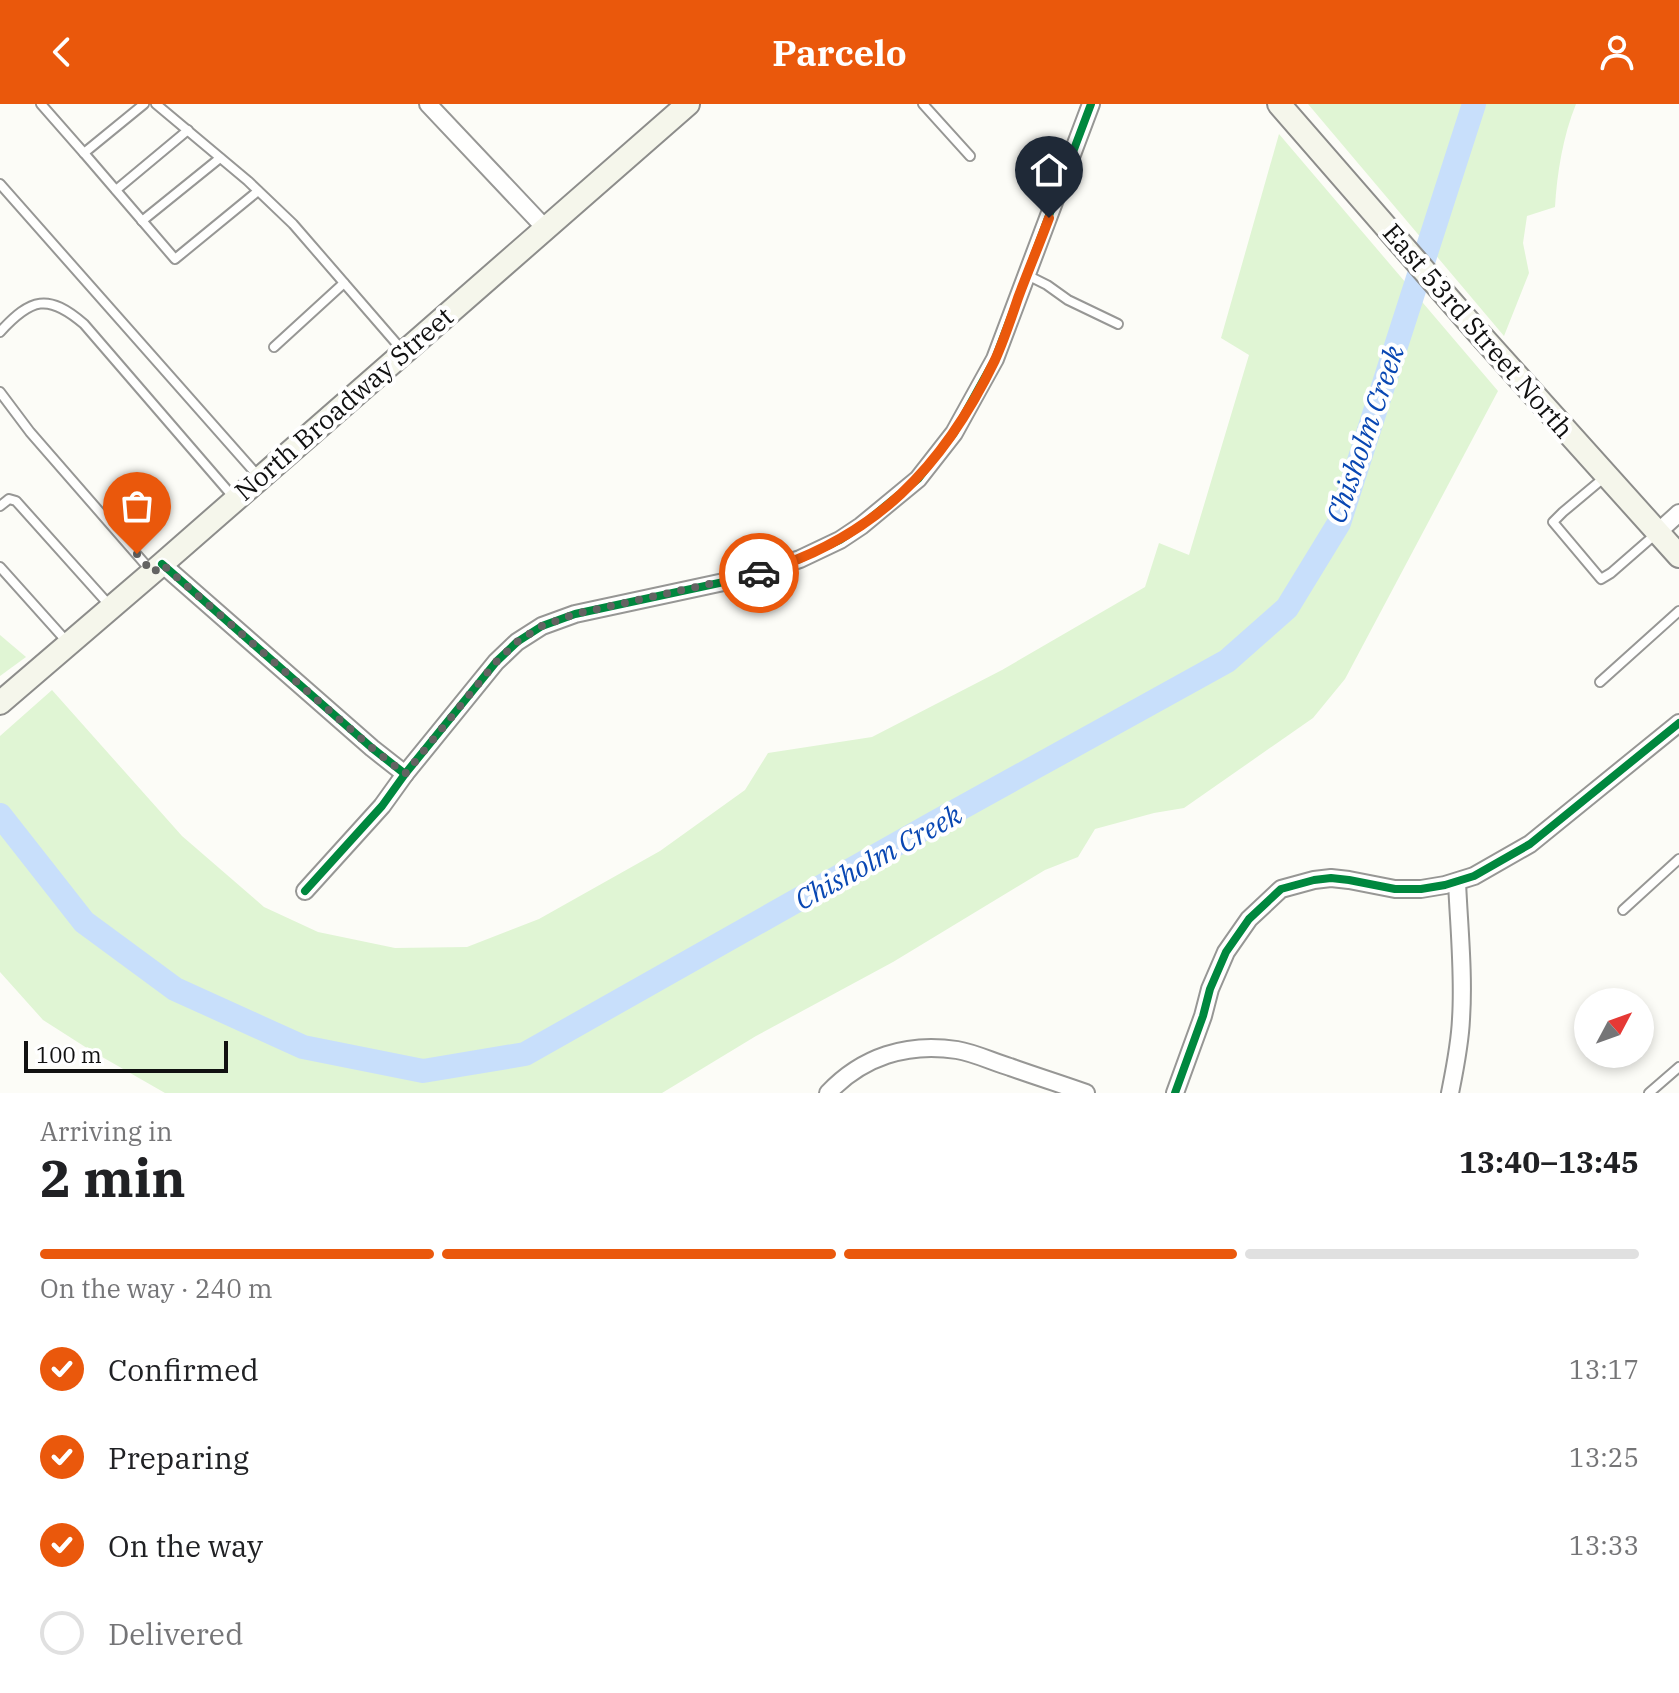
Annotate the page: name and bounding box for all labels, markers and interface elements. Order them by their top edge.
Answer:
text: Parcelo [772,29,907,76]
icon: back [40,30,84,74]
icon: person [1595,30,1639,74]
pin [1015,136,1083,218]
icon: home [1027,148,1071,192]
street label: East 53rd Street North [1376,216,1582,445]
street label: North Broadway Street [227,299,460,508]
water label: Chisholm Creek [1317,340,1412,528]
pin [103,472,171,554]
icon: bag [115,484,159,528]
courier [719,533,799,613]
icon: car [737,551,781,595]
water label: Chisholm Creek [788,795,968,918]
north arrow [1574,988,1654,1068]
map controls [1574,988,1654,1068]
scale bar [24,1037,228,1073]
text: 100 m [36,1040,102,1069]
text: Arriving in [40,1114,173,1148]
text: 13:40–13:45 [1459,1142,1639,1181]
text: 2 min [40,1144,186,1211]
text: On the way · 240 m [40,1271,273,1305]
icon: check [40,1347,84,1391]
text: Confirmed [108,1350,259,1389]
text: 13:17 [1569,1352,1639,1386]
icon: check [40,1435,84,1479]
text: Preparing [108,1438,249,1477]
text: 13:25 [1569,1440,1639,1474]
icon: check [40,1523,84,1567]
text: On the way [108,1526,263,1565]
text: 13:33 [1569,1528,1639,1562]
text: Delivered [108,1614,243,1653]

